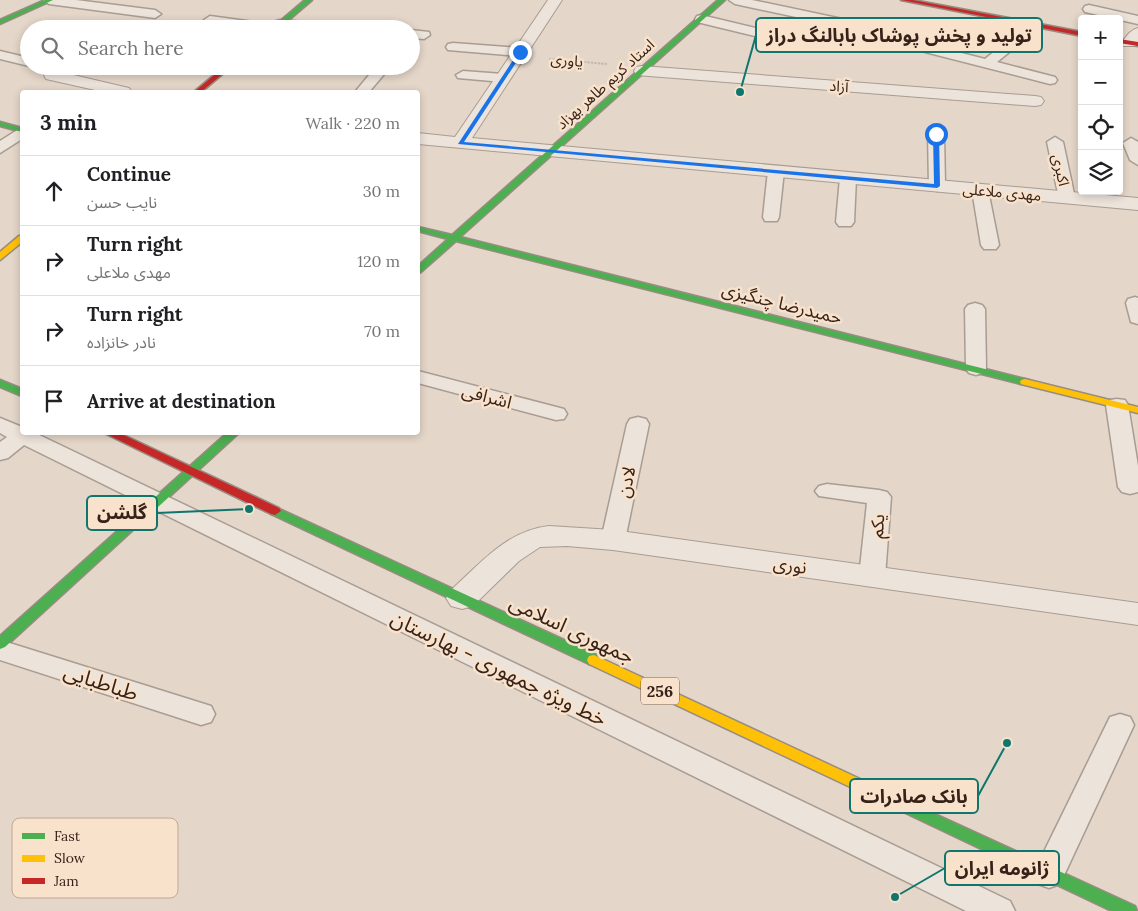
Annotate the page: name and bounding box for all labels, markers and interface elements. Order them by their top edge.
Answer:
map controls [1078,15,1123,195]
button: + [1078,15,1123,60]
callout: تولید و پخش پوشاک بابالنگ دراز [756,18,1042,52]
search box [20,20,420,75]
text: تولید و پخش پوشاک بابالنگ دراز [765,23,1032,48]
icon: search [38,34,66,62]
street label: استاد کریم طاهر بهزاد [552,35,659,135]
text: Search here [78,36,184,60]
route end [509,41,532,64]
street label: یاوری [550,49,584,71]
button: − [1078,60,1123,105]
street label: آزاد [829,76,850,96]
button: locate [1078,105,1123,150]
text: 3 min [40,109,97,136]
text: Walk · 220 m [305,113,400,133]
route start [925,123,948,146]
button: layers [1078,150,1123,195]
street label: اکبری [1048,152,1074,188]
text: Continue [87,162,171,186]
icon: ahead [40,177,68,205]
street label: مهدی ملاعلی [962,179,1042,205]
text: 30 m [363,181,400,201]
text: نایب حسن [87,192,157,212]
text: Turn right [87,232,183,256]
icon: right [40,247,68,275]
text: 120 m [357,251,400,271]
text: مهدی ملاعلی [87,262,171,282]
street label: حمیدرضا چنگیزی [720,277,844,329]
text: Turn right [87,302,183,326]
icon: right [40,317,68,345]
text: 70 m [364,321,400,341]
text: نادر خانزاده [87,332,156,352]
street label: اشرافی [460,378,514,414]
icon: arrive [40,387,68,415]
text: Arrive at destination [87,389,276,413]
street label: لادن [611,464,641,500]
callout: گلشن [87,496,157,530]
text: گلشن [97,500,147,524]
street label: یکم [864,513,892,539]
street label: نوری [772,551,808,579]
street label: جمهوری اسلامی [505,588,639,670]
street label: خط ویژه جمهوری - بهارستان [387,604,611,732]
street label: طباطبایی [60,657,142,707]
road number: 256 [641,678,679,704]
callout: بانک صادرات [850,779,978,813]
text: بانک صادرات [860,784,968,808]
legend [12,818,178,898]
text: Fast [54,827,81,845]
text: Slow [54,849,86,867]
callout: ژانومه ایران [945,851,1059,885]
text: ژانومه ایران [955,856,1049,880]
text: Jam [53,872,79,890]

